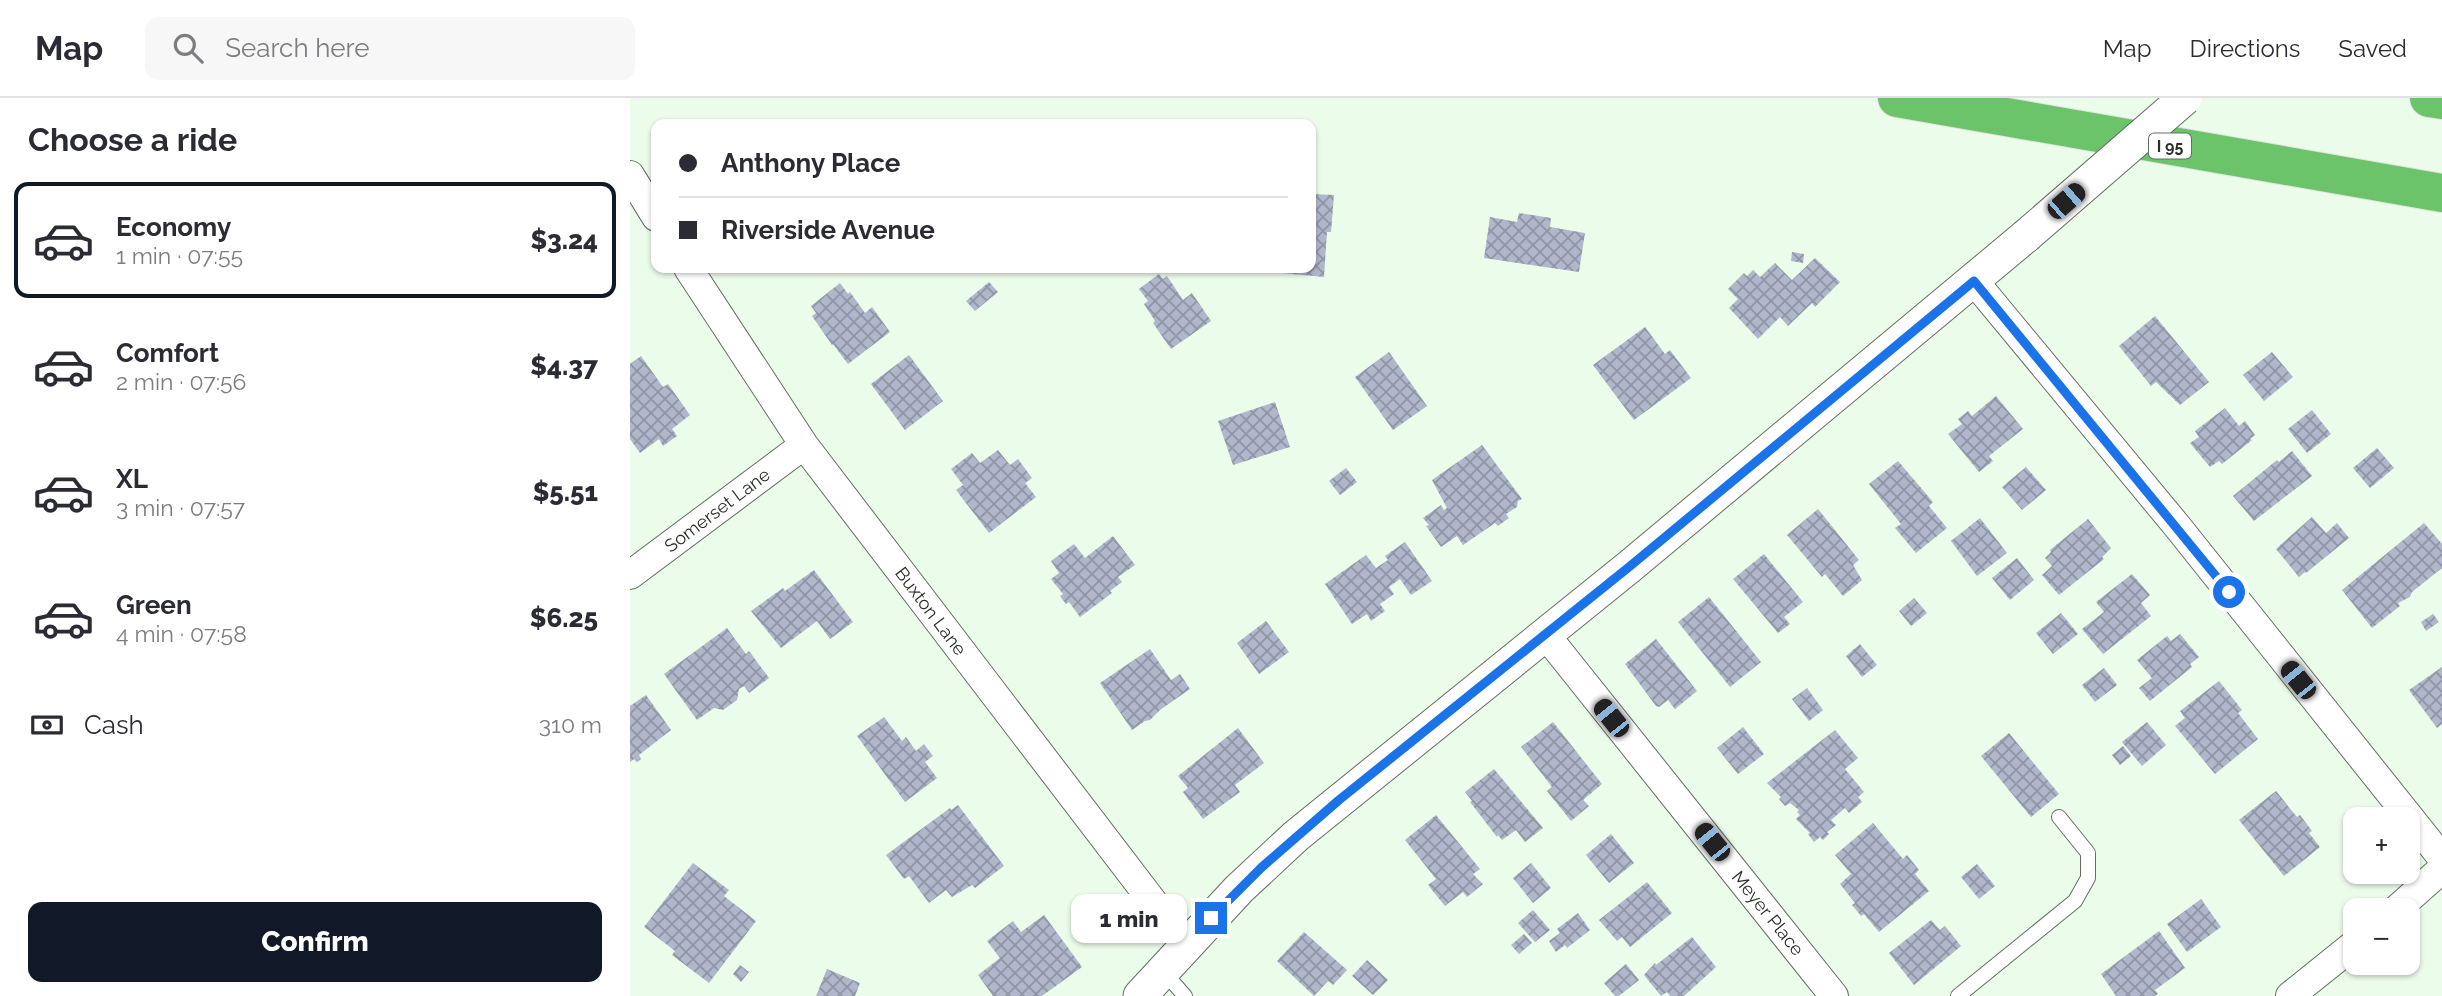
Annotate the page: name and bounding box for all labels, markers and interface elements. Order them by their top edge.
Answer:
search box [145,17,635,80]
text: Map [35,29,103,68]
icon: search [169,29,207,67]
text: Search here [225,33,370,63]
text: Map [2103,34,2152,63]
text: Directions [2190,34,2300,63]
text: Saved [2338,34,2407,63]
text: Choose a ride [28,121,237,158]
road number: I 95 [2149,134,2191,158]
text: Anthony Place [721,148,900,178]
car [2044,179,2089,223]
icon: car [32,209,95,272]
text: Economy [116,212,231,242]
text: Riverside Avenue [721,215,935,245]
text: $3.24 [530,225,598,255]
text: 1 min · 07:55 [116,242,243,269]
icon: car [32,335,95,398]
text: Comfort [116,338,219,368]
text: $4.37 [530,351,598,381]
text: 2 min · 07:56 [116,368,246,395]
icon: car [32,461,95,524]
street label: Somerset Lane [660,463,774,556]
text: XL [116,464,148,494]
text: $5.51 [533,477,598,507]
text: 3 min · 07:57 [116,494,245,521]
street label: Buxton Lane [891,563,971,660]
route start [2213,576,2245,608]
icon: car [32,587,95,650]
text: Green [116,590,192,620]
text: $6.25 [530,603,598,633]
text: 4 min · 07:58 [116,620,247,647]
car [2277,657,2320,703]
car [1590,695,1633,741]
icon: cash [28,706,66,744]
text: Cash [84,710,144,740]
text: 310 m [539,711,602,738]
map controls [2343,807,2420,975]
button: + [2343,807,2420,884]
car [1691,819,1734,865]
street label: Meyer Place [1728,866,1809,960]
callout: 1 min [1071,894,1186,942]
button: − [2343,898,2420,975]
button: Confirm [28,902,602,982]
route end [1195,902,1227,934]
text: 1 min [1099,905,1159,932]

